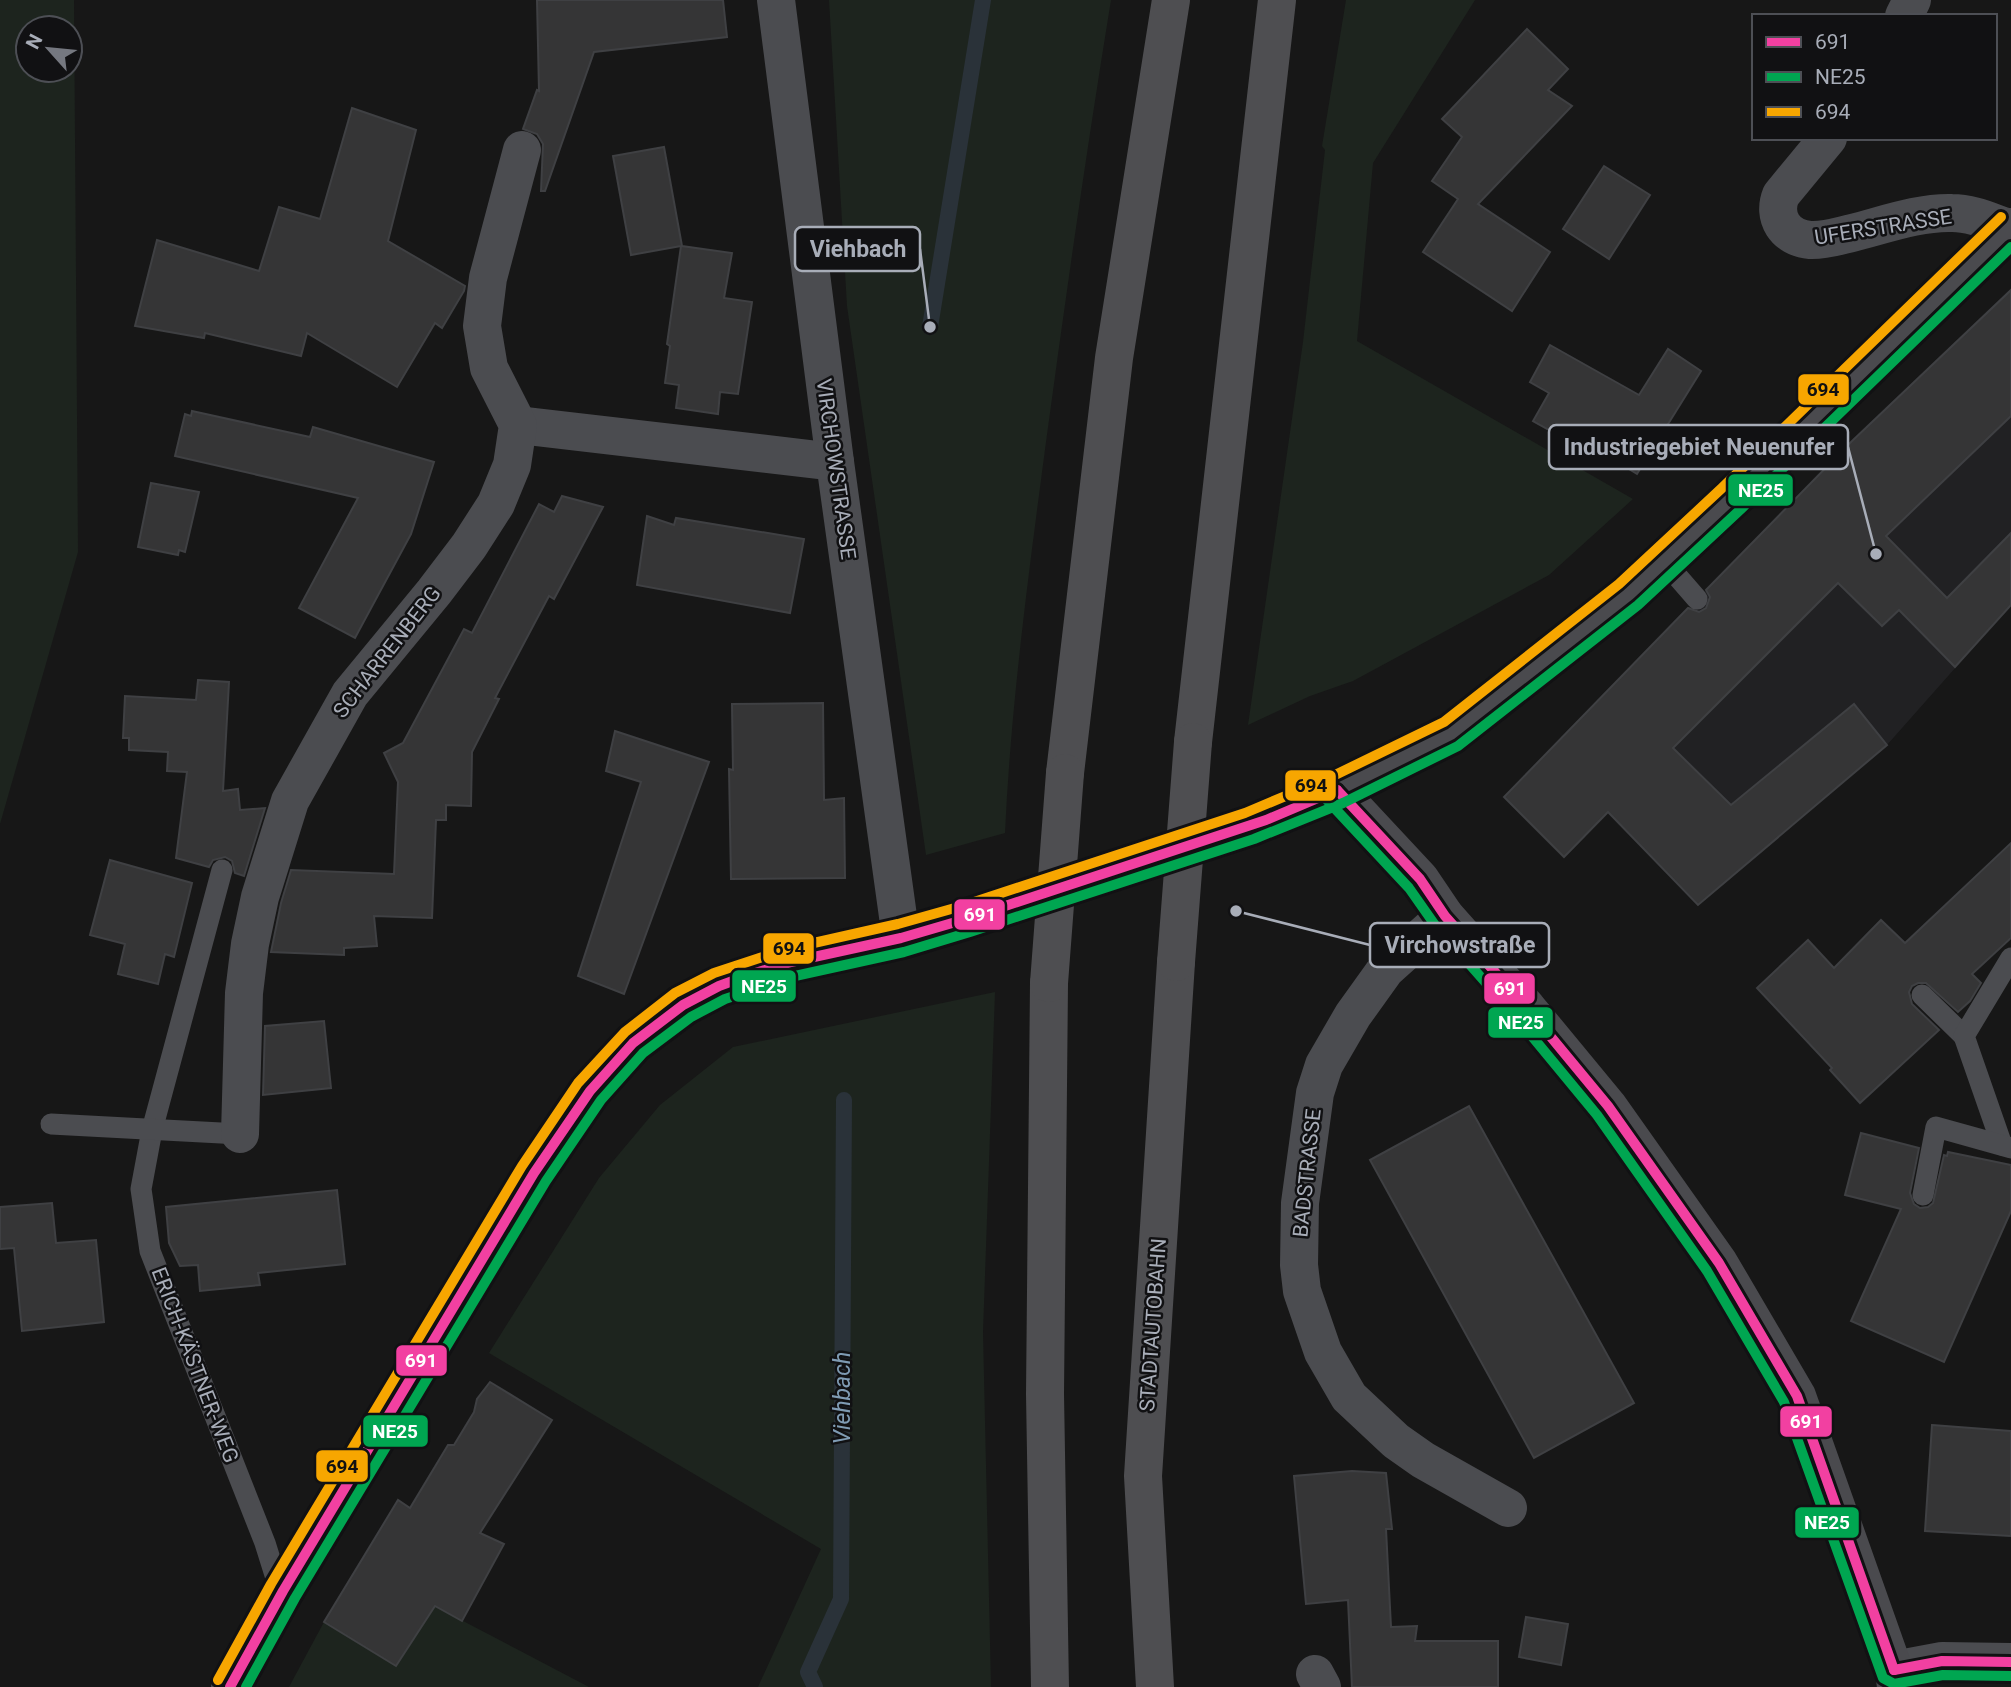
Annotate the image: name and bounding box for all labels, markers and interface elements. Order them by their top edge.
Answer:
north arrow [14,14,84,84]
legend [1752,14,1997,140]
text: N [21,30,48,53]
text: 691 [1815,30,1850,54]
text: NE25 [1815,65,1866,89]
text: 694 [1815,100,1851,124]
street label: UFERSTRASSE [1813,204,1953,250]
callout: Viehbach [795,227,920,271]
text: Viehbach [810,236,906,263]
line badge: 694 [1797,373,1850,406]
street label: VIRCHOWSTRASSE [811,377,861,561]
text: 694 [1807,378,1839,401]
callout: Industriegebiet Neuenufer [1549,425,1848,469]
text: Industriegebiet Neuenufer [1563,434,1835,461]
line badge: NE25 [1727,473,1794,507]
text: NE25 [1738,479,1784,502]
street label: SCHARRENBERG [328,582,446,722]
line badge: 694 [1284,769,1337,802]
text: 694 [1295,774,1327,797]
line badge: 691 [953,898,1006,931]
text: 691 [964,903,996,926]
callout: Virchowstraße [1370,923,1549,967]
line badge: 694 [762,932,815,965]
text: Virchowstraße [1385,932,1535,959]
text: 694 [773,937,805,960]
line badge: NE25 [731,969,797,1003]
line badge: 691 [1483,972,1536,1005]
text: NE25 [741,975,787,998]
text: 691 [1494,977,1526,1000]
line badge: NE25 [1487,1006,1554,1039]
text: NE25 [1498,1011,1544,1034]
street label: BADSTRASSE [1288,1107,1326,1238]
street label: STADTAUTOBAHN [1135,1238,1171,1412]
street label: ERICH-KÄSTNER-WEG [147,1264,243,1466]
line badge: 691 [395,1344,448,1377]
text: 691 [405,1349,437,1372]
water label: Viehbach [829,1352,856,1444]
line badge: 691 [1779,1405,1833,1438]
text: 691 [1790,1410,1822,1433]
line badge: NE25 [362,1414,429,1448]
text: NE25 [372,1420,418,1443]
line badge: 694 [315,1449,369,1483]
text: 694 [326,1455,358,1478]
line badge: NE25 [1794,1506,1860,1539]
text: NE25 [1804,1511,1850,1534]

